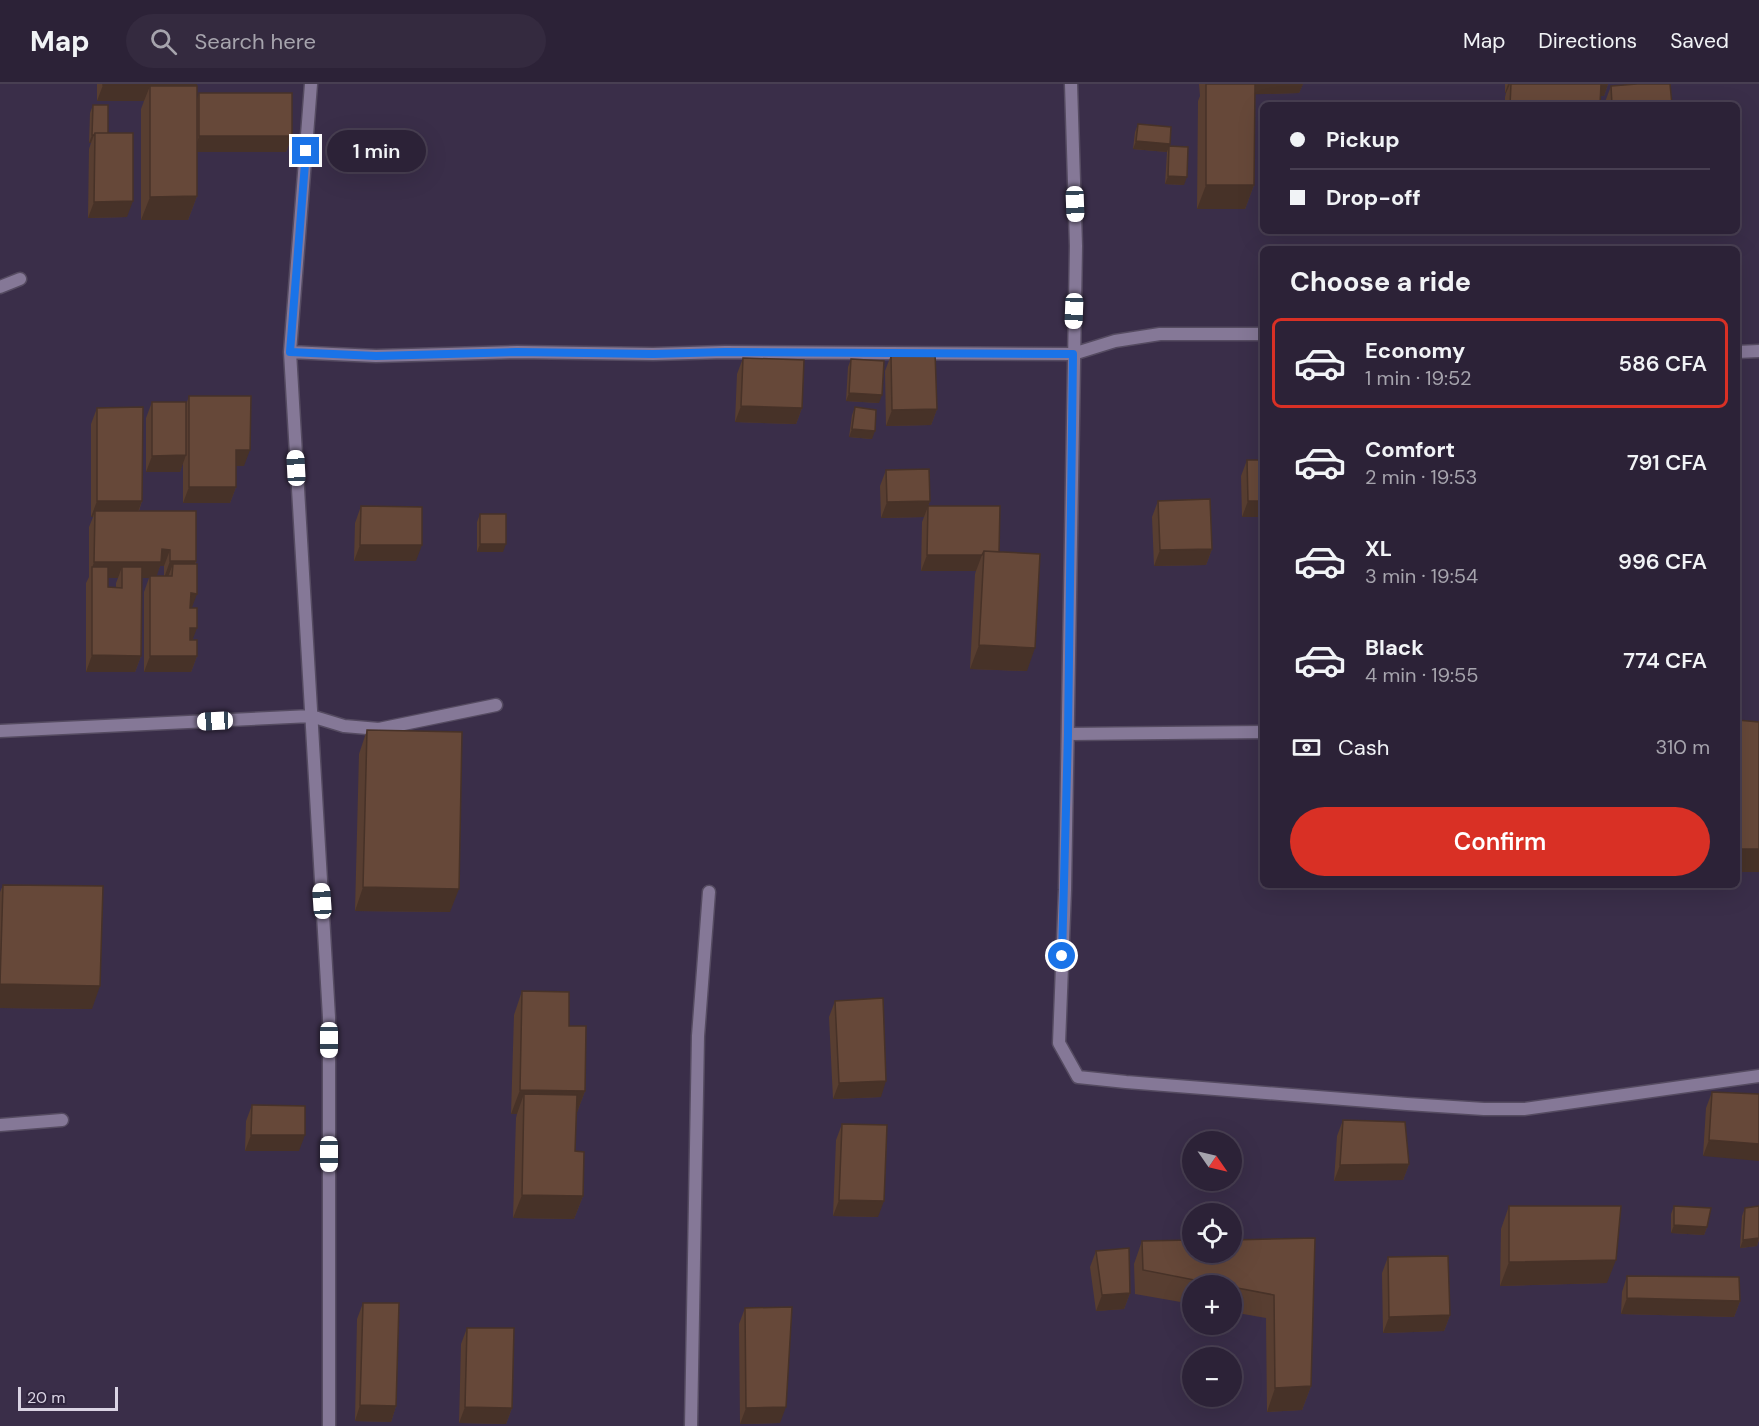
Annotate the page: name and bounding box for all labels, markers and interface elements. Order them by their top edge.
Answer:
search box [126,14,546,68]
text: Map [30,23,90,60]
icon: search [147,25,180,58]
text: Search here [195,27,316,56]
text: Map [1463,27,1505,55]
text: Directions [1538,27,1637,55]
text: Saved [1670,27,1729,55]
text: Pickup [1326,125,1400,154]
callout: 1 min [327,130,426,172]
route end [292,137,319,164]
text: 1 min [353,138,400,164]
text: Drop-off [1326,183,1421,212]
car [1065,186,1085,222]
text: Choose a ride [1290,264,1471,299]
car [1064,293,1084,329]
icon: car [1293,336,1347,390]
text: Economy [1365,336,1465,365]
text: 586 CFA [1618,349,1707,378]
text: 1 min · 19:52 [1365,365,1471,391]
icon: car [1293,435,1347,489]
text: Comfort [1365,435,1455,464]
text: 791 CFA [1627,448,1707,477]
car [286,450,306,486]
text: 2 min · 19:53 [1365,464,1477,490]
icon: car [1293,534,1347,588]
text: XL [1365,534,1392,563]
text: 996 CFA [1618,547,1707,576]
text: 3 min · 19:54 [1365,563,1478,589]
icon: car [1293,633,1347,687]
text: Black [1365,633,1424,662]
text: 774 CFA [1623,646,1707,675]
text: 4 min · 19:55 [1365,662,1478,688]
car [197,711,233,731]
icon: cash [1290,731,1323,764]
text: Cash [1338,733,1389,762]
text: 310 m [1655,734,1710,760]
button: Confirm [1290,807,1710,876]
car [312,882,332,920]
route start [1048,942,1075,969]
car [320,1022,338,1058]
north arrow [1182,1131,1242,1191]
map controls [1182,1131,1242,1407]
car [320,1136,338,1172]
button: locate [1182,1203,1242,1263]
button: + [1182,1275,1242,1335]
button: − [1182,1347,1242,1407]
scale bar [18,1384,118,1412]
text: 20 m [27,1387,66,1408]

